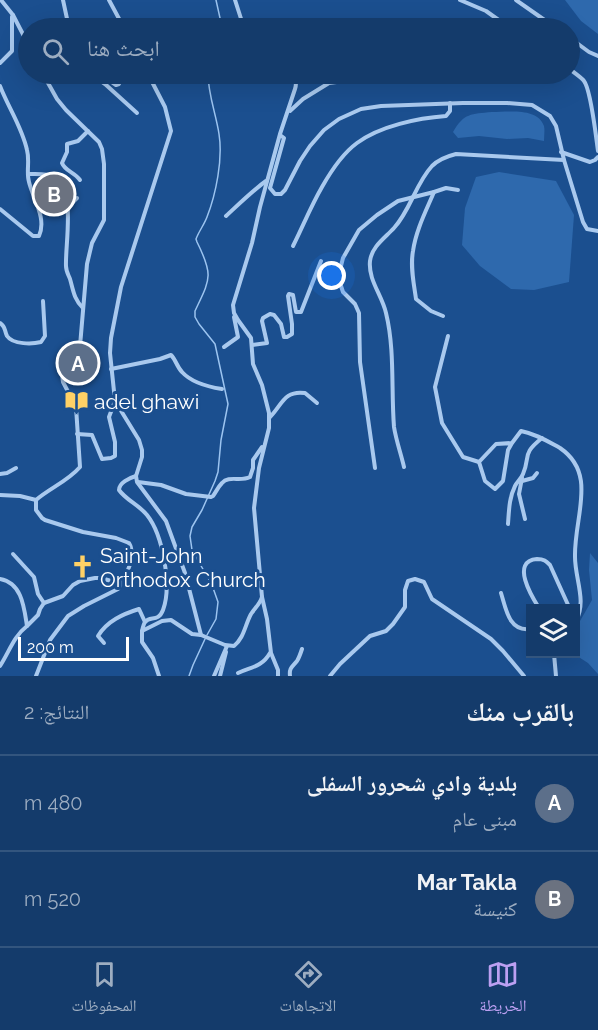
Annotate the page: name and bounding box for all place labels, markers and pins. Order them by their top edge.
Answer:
pin: B [34,172,74,216]
pin: A [58,340,98,386]
library icon: adel ghawi [63,388,89,414]
place label: adel ghawi [94,389,199,414]
place label: Saint-John Orthodox Church [100,543,266,592]
church icon: Saint-John Orthodox Church [69,554,95,580]

